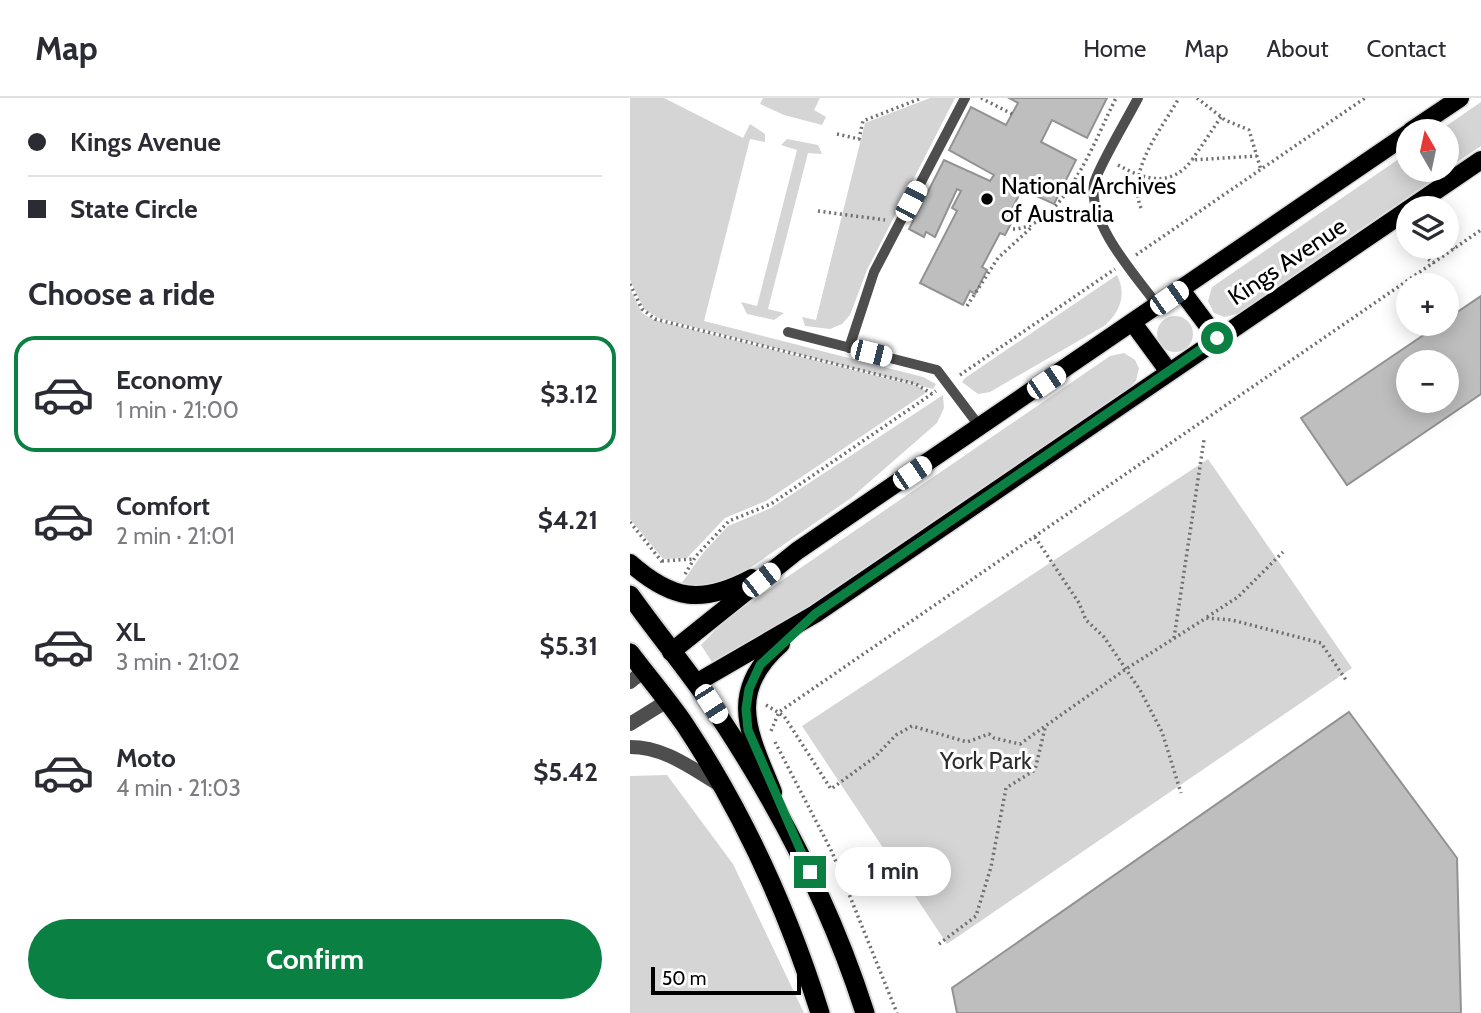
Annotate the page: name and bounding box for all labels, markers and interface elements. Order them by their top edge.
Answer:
text: Map [35,28,98,68]
text: Home [1083,34,1146,63]
text: Map [1184,34,1229,63]
text: About [1267,34,1329,63]
text: Contact [1367,34,1446,63]
north arrow [1396,119,1460,182]
map controls [1396,119,1459,413]
text: Kings Avenue [70,126,221,158]
place label: National Archives of Australia [1001,171,1176,228]
car [892,178,931,224]
marker: National Archives of Australia [979,191,995,207]
text: State Circle [70,193,198,225]
button: layers [1396,196,1459,259]
street label: Kings Avenue [1222,211,1352,311]
button: + [1396,273,1459,336]
text: Choose a ride [28,274,215,313]
car [1146,277,1193,319]
route start [1201,322,1233,354]
car [849,338,894,368]
button: − [1396,350,1459,413]
car [1023,362,1070,402]
icon: car [32,363,95,426]
text: Economy [116,364,222,396]
text: $3.12 [540,378,598,410]
text: 1 min · 21:00 [116,396,239,424]
car [889,453,936,493]
icon: car [32,489,95,552]
text: Comfort [116,490,210,522]
text: $4.21 [538,504,598,536]
text: 2 min · 21:01 [116,522,235,550]
car [738,559,785,601]
icon: car [32,615,95,678]
text: XL [116,616,145,648]
text: $5.31 [540,630,598,662]
text: 3 min · 21:02 [116,648,240,676]
car [691,681,732,727]
icon: car [32,741,95,804]
text: Moto [116,742,176,774]
park label: York Park [939,746,1032,775]
text: $5.42 [533,756,598,788]
text: 4 min · 21:03 [116,774,241,802]
callout: 1 min [834,848,950,896]
route end [794,856,826,888]
text: 1 min [867,857,919,885]
button: Confirm [28,919,602,999]
scale bar [651,964,802,996]
text: 50 m [662,967,706,990]

